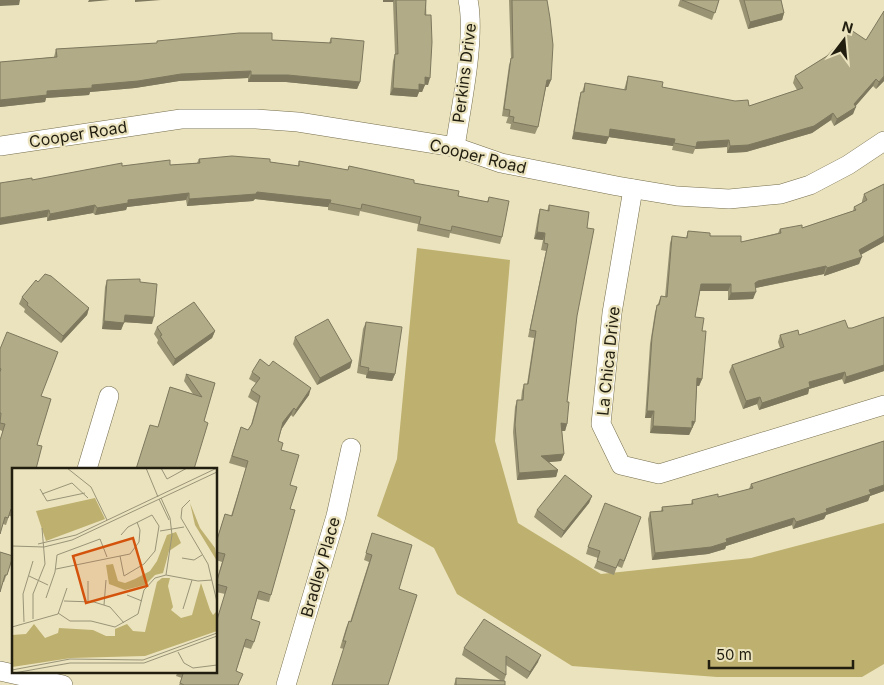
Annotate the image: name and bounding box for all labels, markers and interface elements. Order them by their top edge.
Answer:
north arrow [819,15,869,65]
text: N [840,17,855,37]
street label: Perkins Drive [448,22,480,124]
street label: Cooper Road [27,116,129,152]
street label: Cooper Road [427,134,529,178]
street label: La Chica Drive [592,305,624,417]
inset map [12,468,218,672]
street label: Bradley Place [296,515,344,619]
scale bar [709,638,853,670]
text: 50 m [716,645,752,664]

